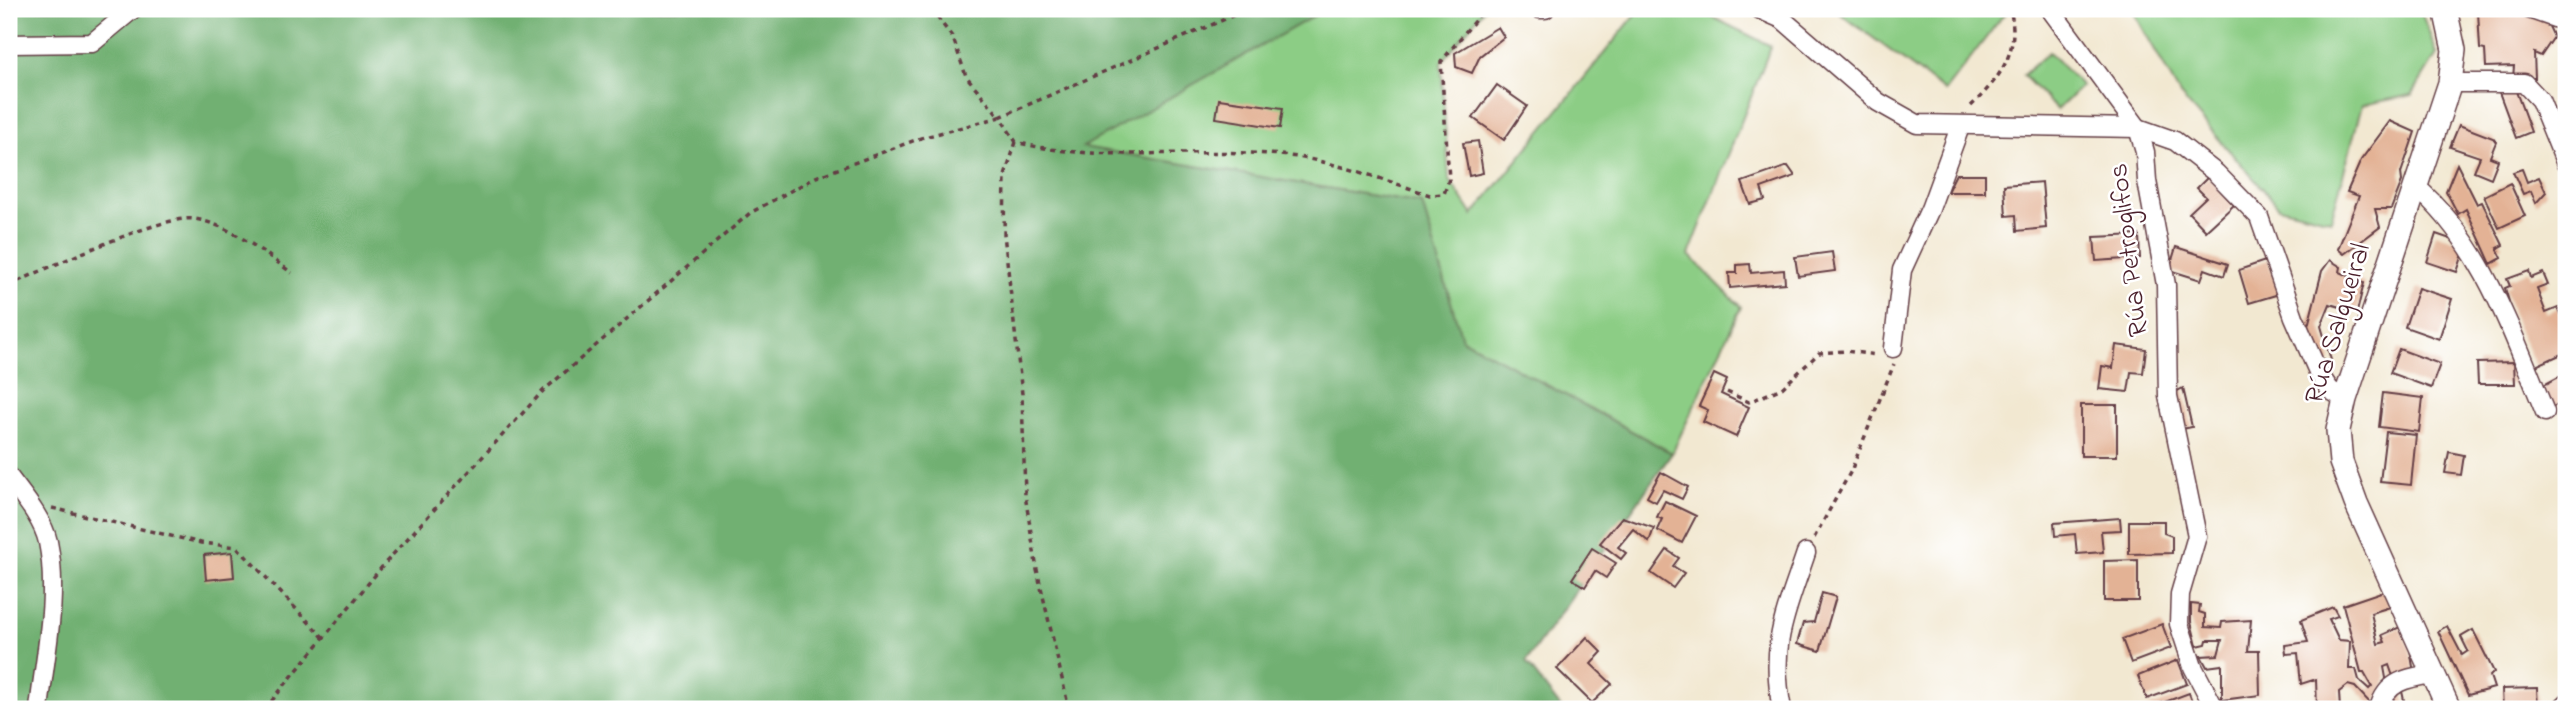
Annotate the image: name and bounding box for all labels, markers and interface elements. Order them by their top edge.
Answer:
street label: Rúa Petroglifos [2099,161,2161,339]
street label: Rúa Salgueiral [2295,239,2383,409]

